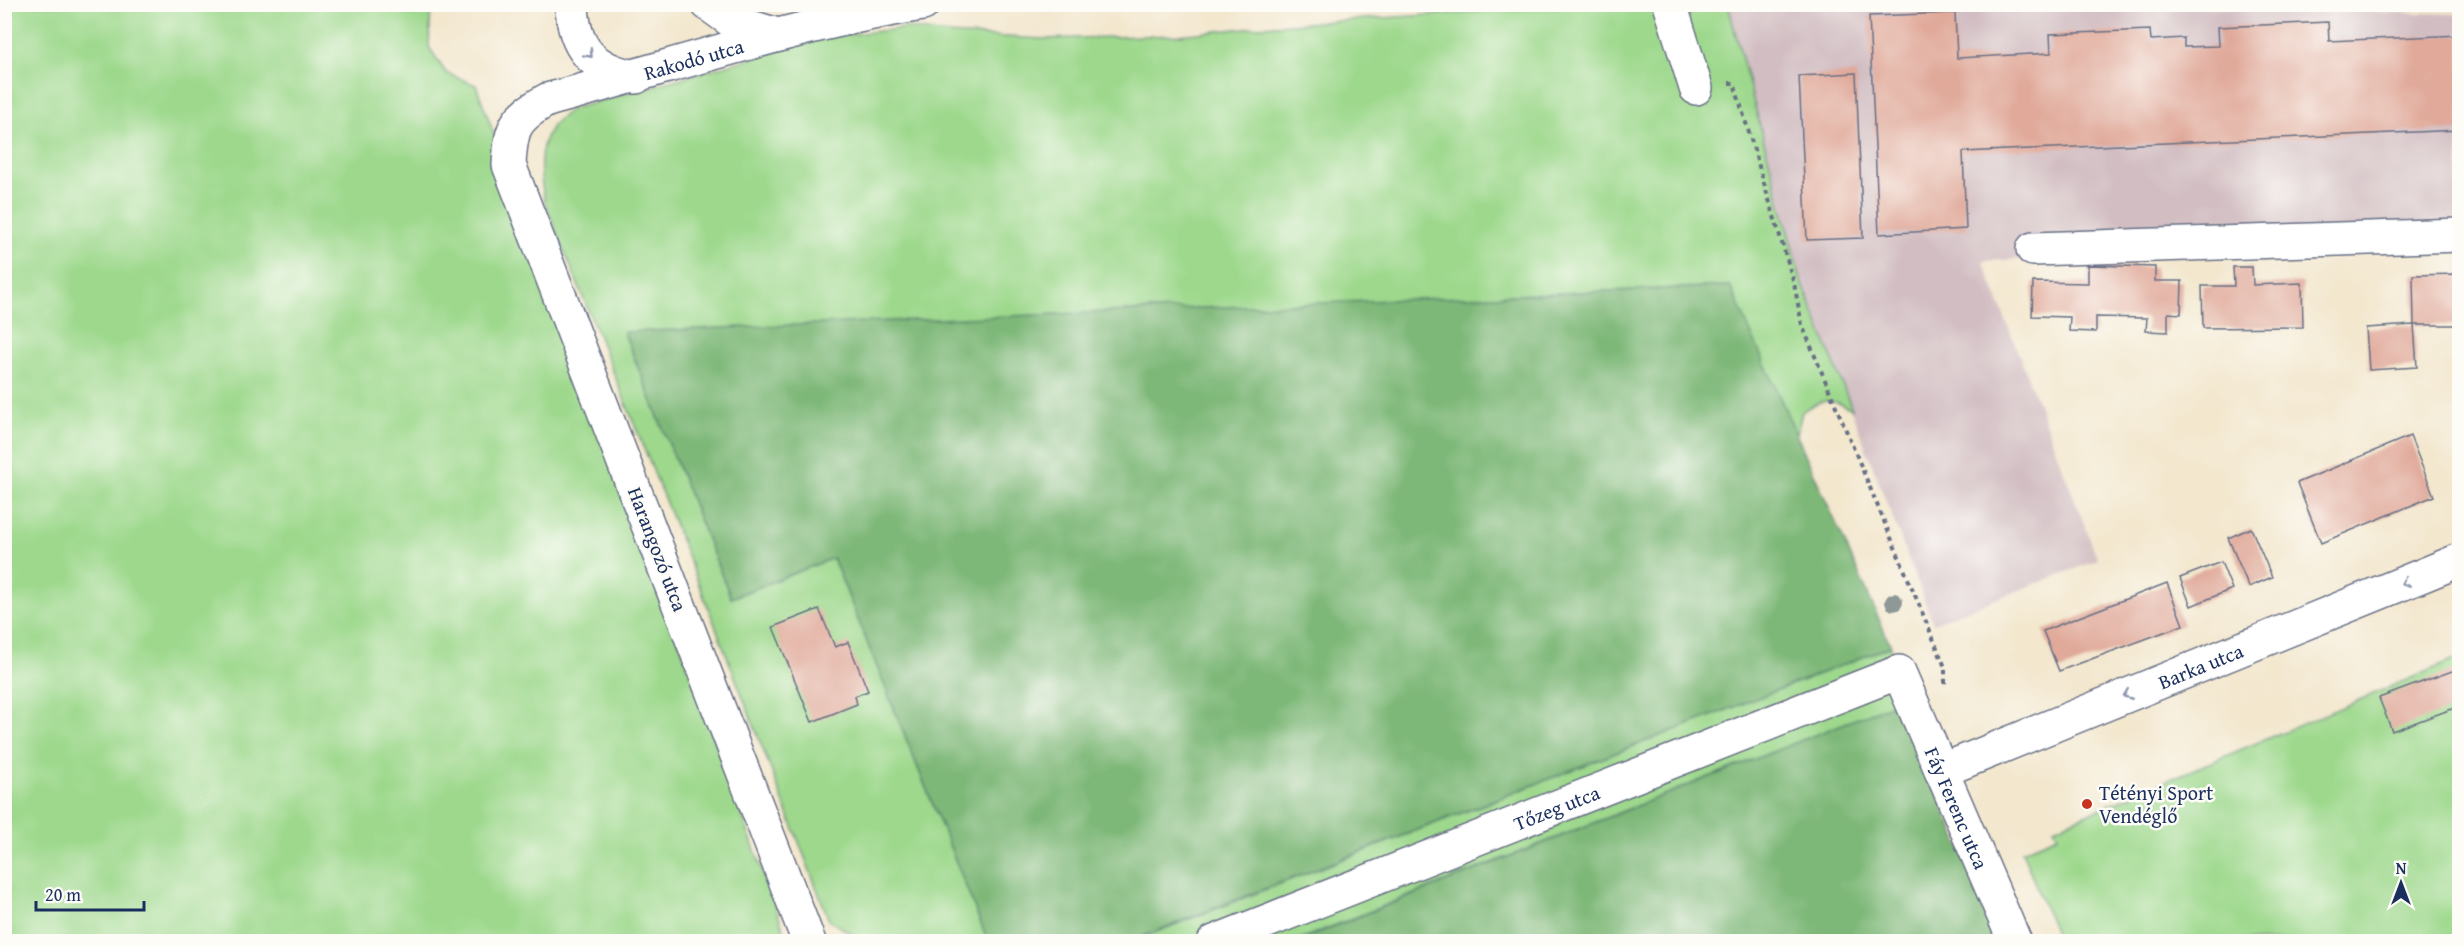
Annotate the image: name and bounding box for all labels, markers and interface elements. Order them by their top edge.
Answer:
street label: Rakodó utca [640,31,747,87]
one-way arrow [582,47,593,57]
street label: Harangozó utca [621,483,695,616]
one-way arrow [2401,575,2412,587]
street label: Barka utca [2154,635,2248,696]
one-way arrow [2123,688,2134,700]
street label: Fáy Ferenc utca [1918,742,1997,874]
street label: Tőzeg utca [1509,777,1604,837]
place label: Tétényi Sport Vendéglő [2099,778,2213,830]
marker: Tétényi Sport Vendéglő [2080,797,2094,811]
north arrow [2371,853,2431,913]
text: N [2396,856,2407,880]
scale bar [36,874,144,912]
text: 20 m [45,881,81,908]

